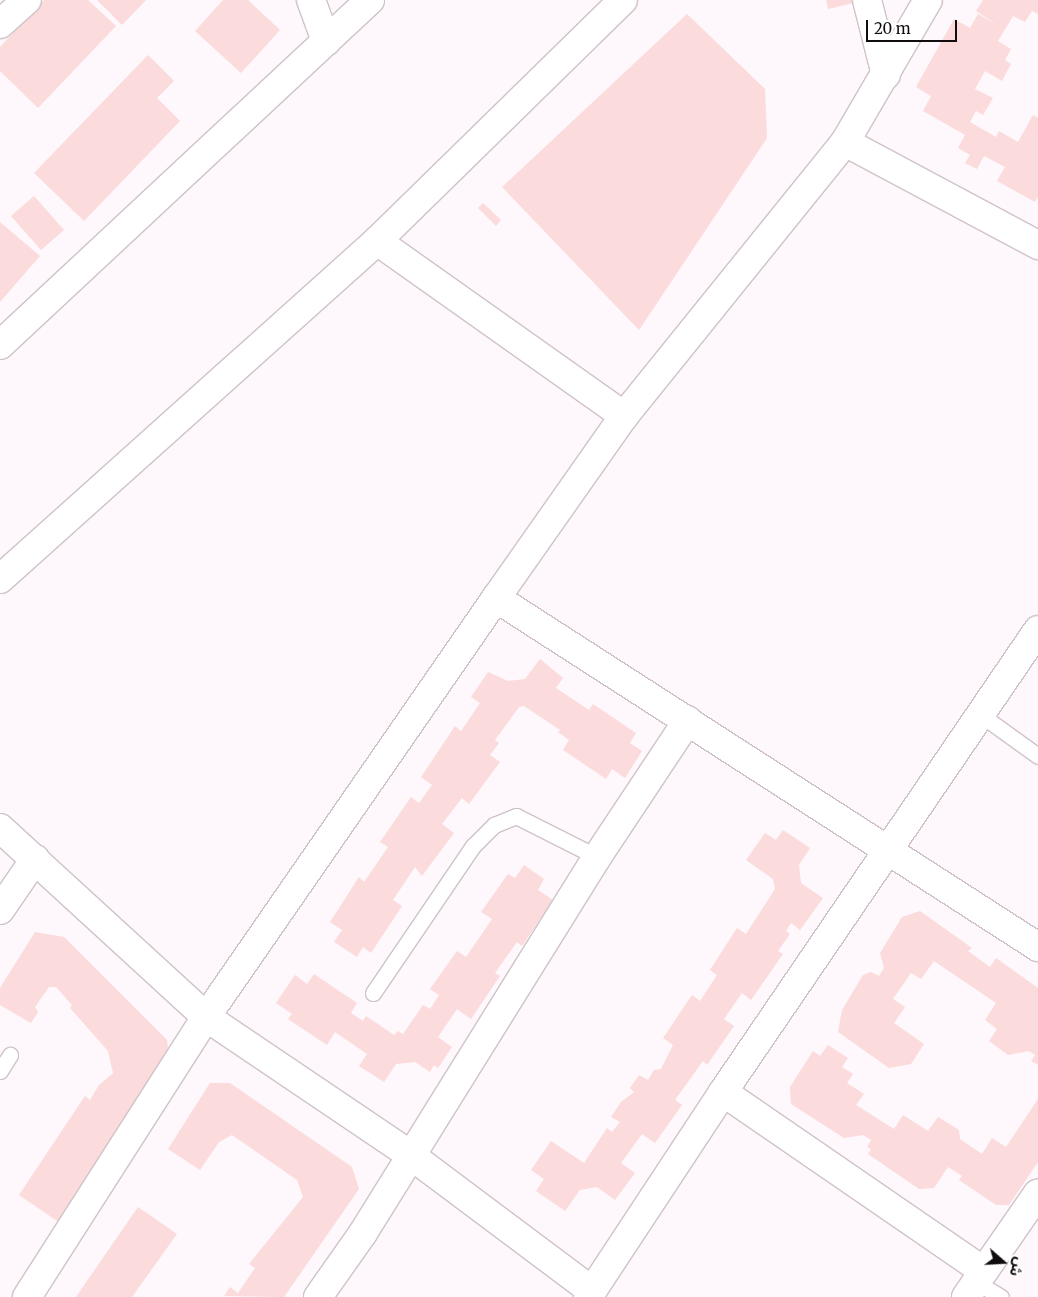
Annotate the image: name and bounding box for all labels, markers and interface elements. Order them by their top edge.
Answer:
scale bar [868,10,959,42]
text: 20 m [874,19,911,38]
north arrow [978,1237,1028,1287]
text: ش [1006,1255,1029,1279]

